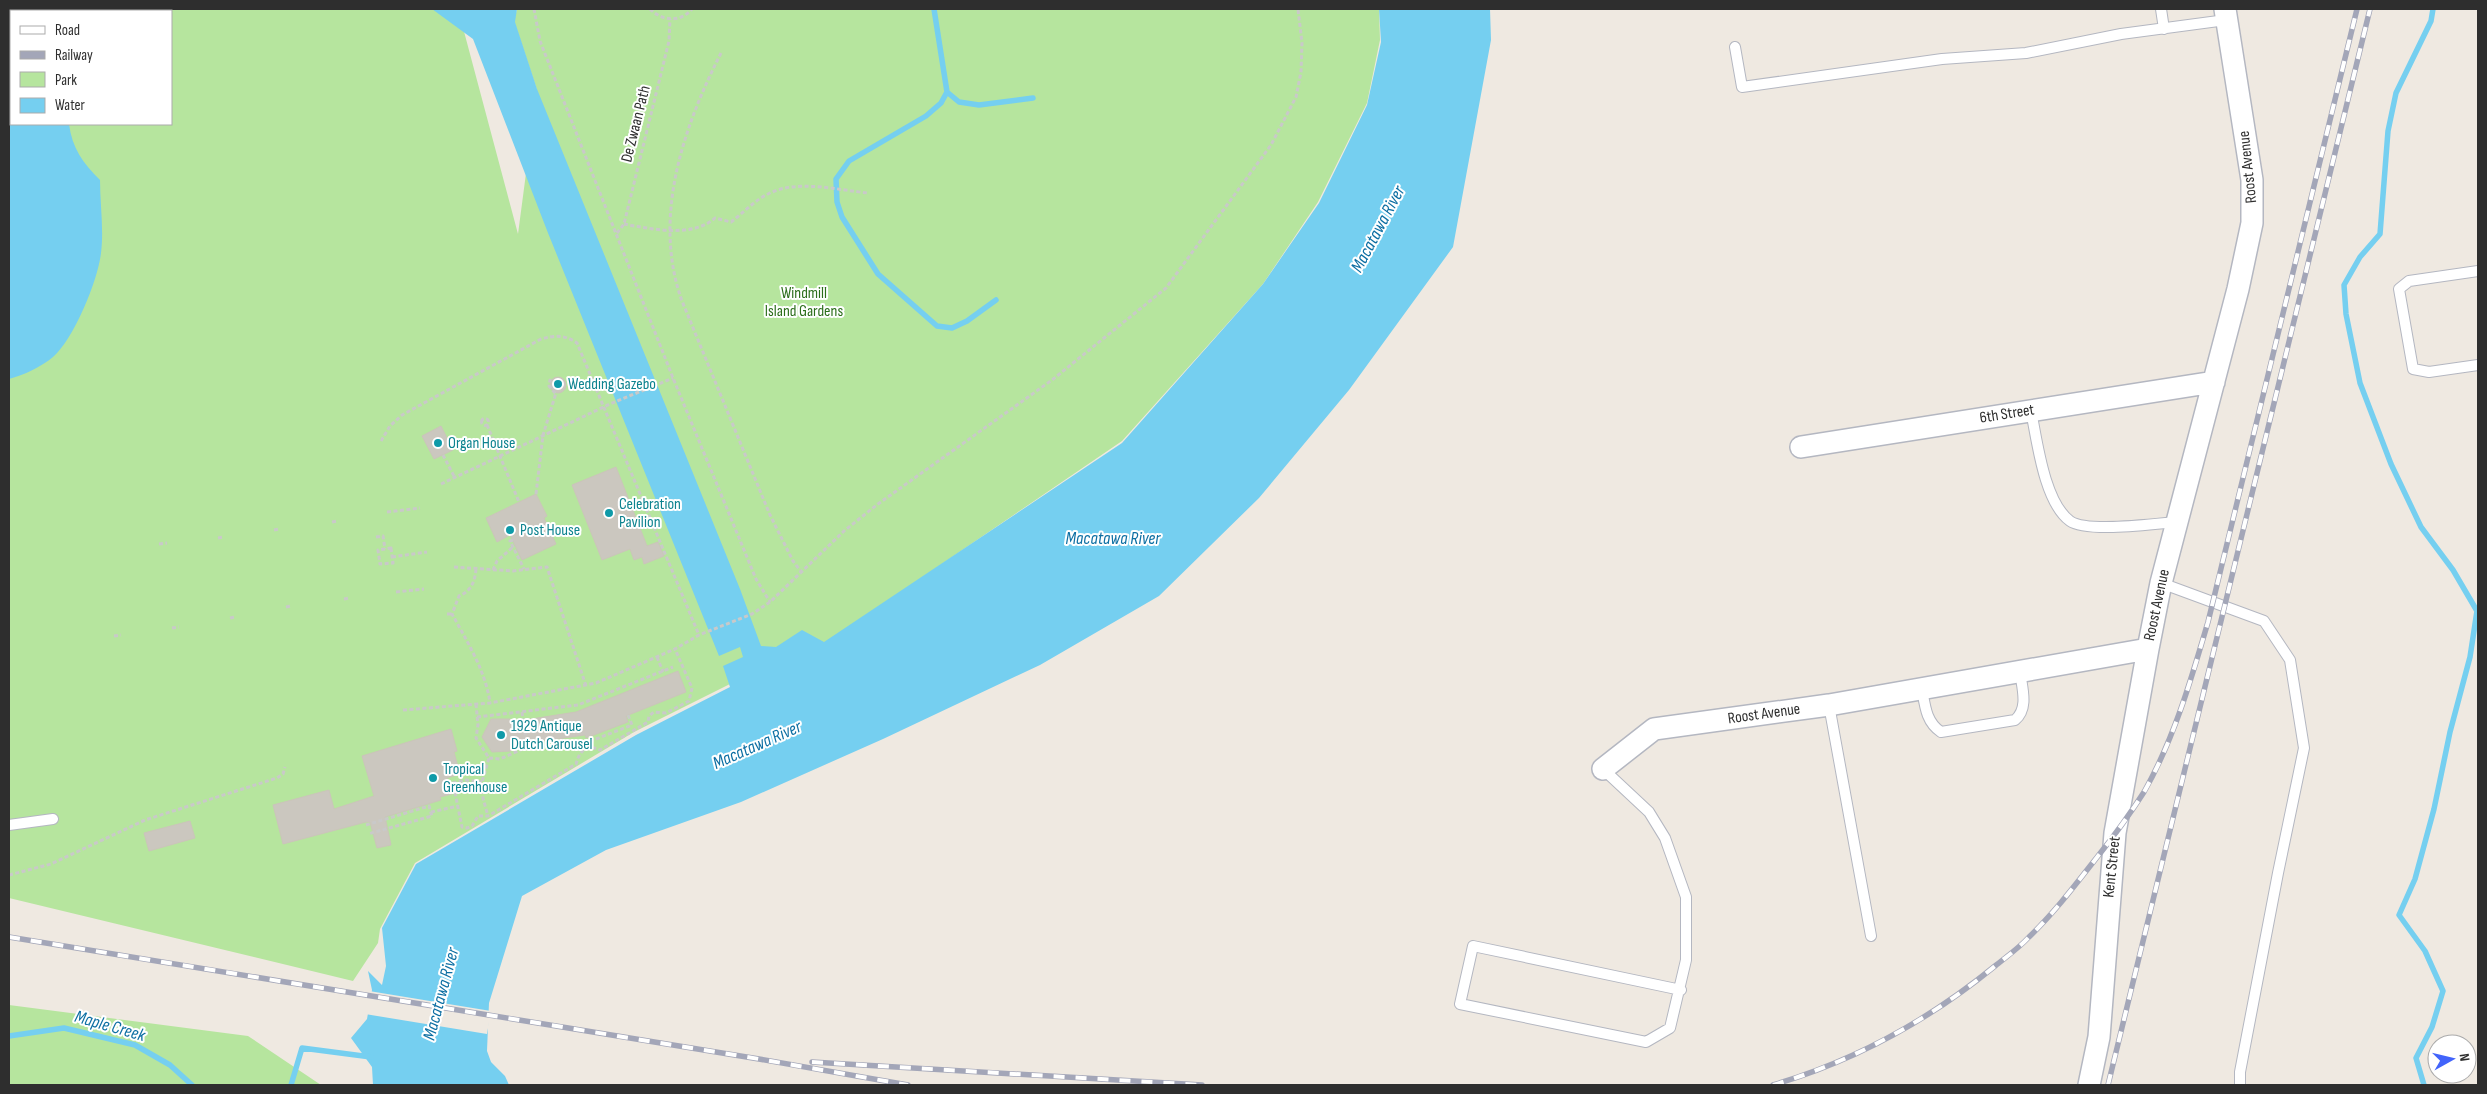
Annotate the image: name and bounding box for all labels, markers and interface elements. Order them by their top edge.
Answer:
legend [10,10,172,125]
text: Road [55,21,80,40]
text: Railway [55,46,93,65]
text: Park [55,71,77,90]
street label: De Zwaan Path [617,84,655,164]
text: Water [55,96,86,115]
street label: Roost Avenue [2235,130,2261,204]
water label: Macatawa River [1346,181,1410,276]
park label: Windmill Island Gardens [765,284,843,321]
place label: Wedding Gazebo [568,375,656,394]
marker: Wedding Gazebo [552,378,564,390]
street label: 6th Street [1978,400,2036,428]
place label: Organ House [448,434,515,453]
marker: Organ House [432,437,444,449]
place label: Celebration Pavilion [619,495,681,532]
marker: Celebration Pavilion [603,507,615,519]
place label: Post House [520,521,580,540]
marker: Post House [504,524,516,536]
water label: Macatawa River [1066,528,1161,549]
street label: Roost Avenue [2140,567,2174,643]
street label: Roost Avenue [1727,700,1801,728]
water label: Macatawa River [709,716,805,774]
place label: 1929 Antique Dutch Carousel [511,717,593,754]
marker: 1929 Antique Dutch Carousel [495,729,507,741]
place label: Tropical Greenhouse [443,760,507,797]
marker: Tropical Greenhouse [427,772,439,784]
street label: Kent Street [2099,835,2125,899]
water label: Macatawa River [419,945,464,1043]
water label: Maple Creek [72,1006,149,1046]
north arrow [2427,1034,2477,1084]
text: N [2455,1052,2473,1062]

